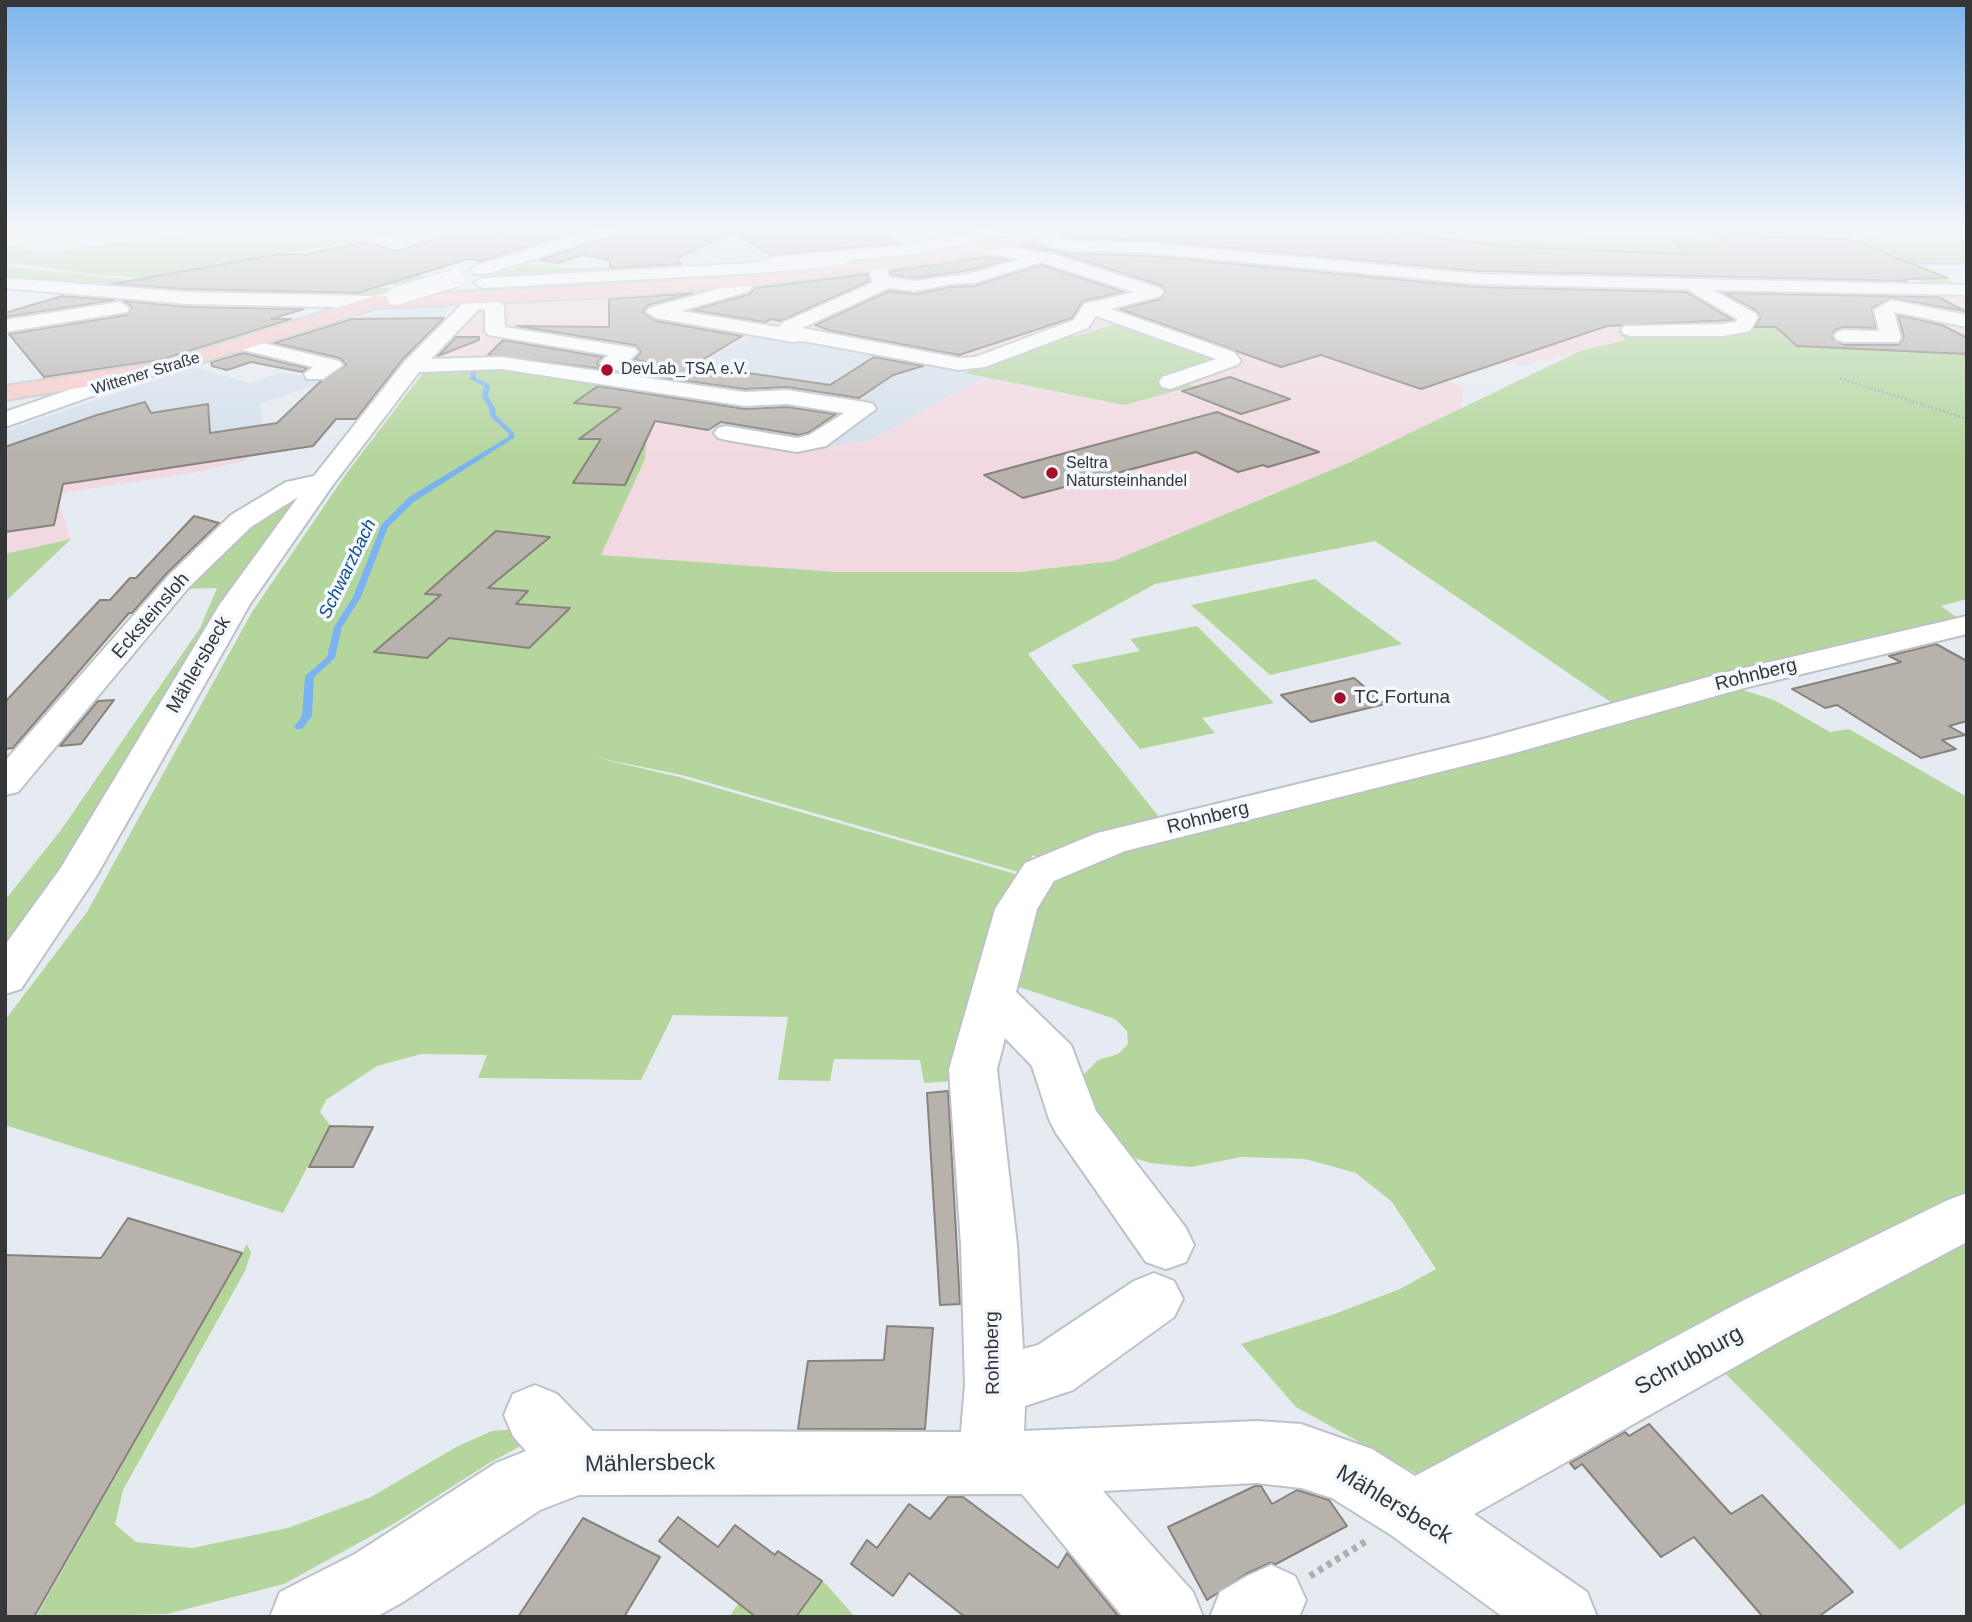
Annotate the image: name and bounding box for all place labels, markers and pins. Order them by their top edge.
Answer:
place label: DevLab_TSA e.V. [621,360,748,380]
marker: DevLab_TSA e.V. [599,362,615,378]
place label: Seltra Natursteinhandel [1066,454,1187,492]
marker: Seltra Natursteinhandel [1044,465,1060,481]
place label: TC Fortuna [1354,687,1450,709]
marker: TC Fortuna [1332,690,1348,706]

